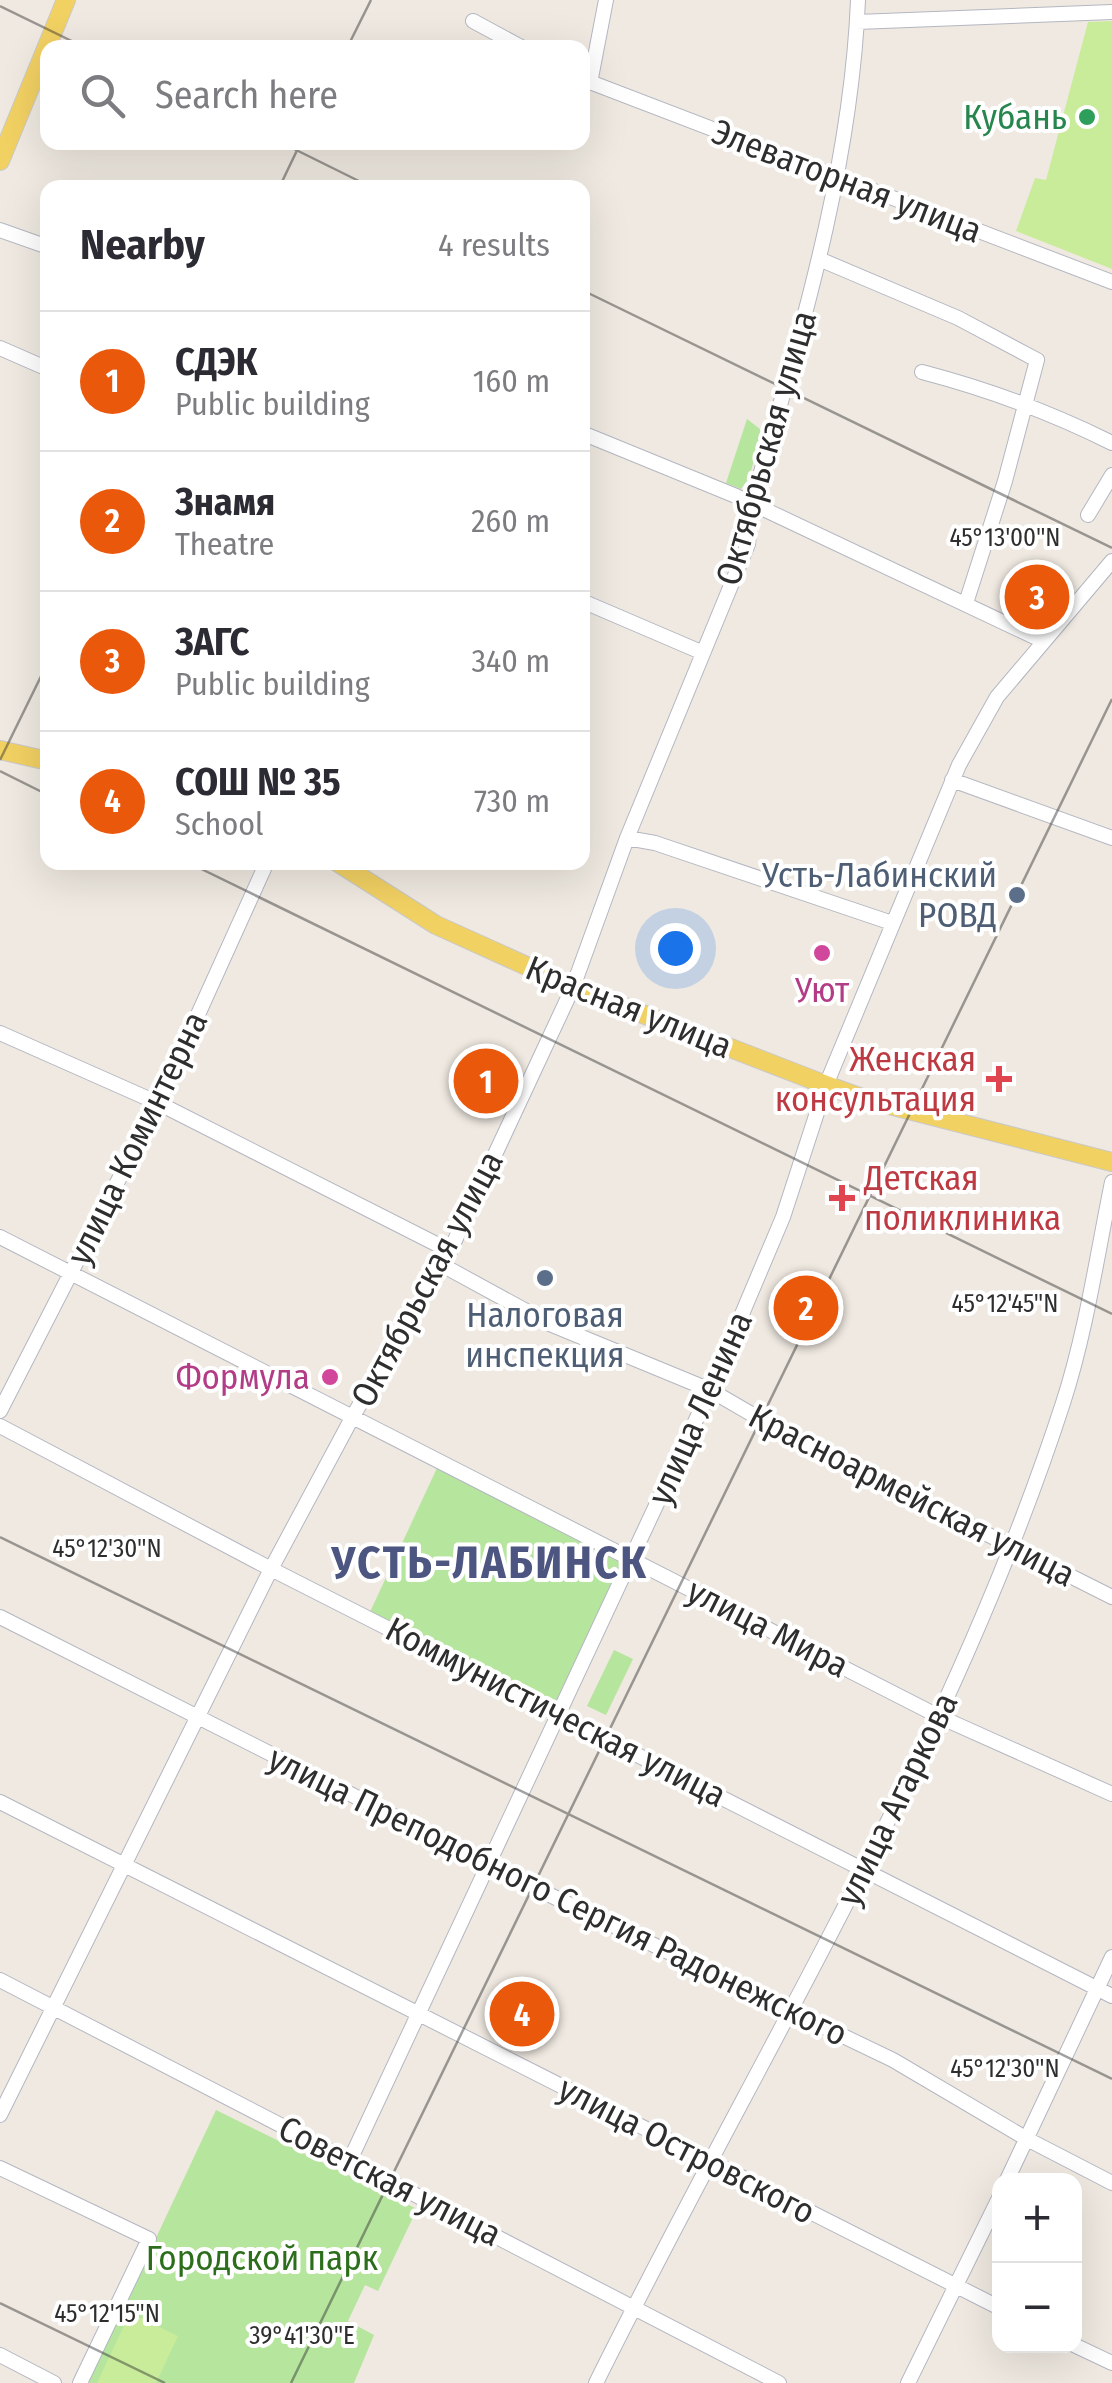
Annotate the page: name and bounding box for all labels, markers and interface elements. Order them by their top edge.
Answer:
search box [40,40,590,150]
icon: search [75,68,130,123]
text: Search here [155,72,338,118]
place label: Кубань [963,96,1067,138]
marker: Кубань [1076,106,1098,128]
street label: Элеваторная улица [706,110,988,252]
text: Nearby [80,220,205,270]
text: 4 results [438,226,550,264]
street label: Октябрьская улица [707,306,825,590]
text: СДЭК [175,339,257,385]
text: 1 [106,362,119,400]
text: 160 m [473,362,550,400]
text: Public building [175,385,370,423]
text: Знамя [175,479,275,525]
text: 2 [105,502,120,540]
text: 260 m [471,502,550,540]
text: 45°13'00"N [949,523,1061,553]
text: Theatre [175,525,274,563]
pin: 3 [1004,560,1070,634]
text: ЗАГС [175,619,249,665]
text: 3 [105,642,120,680]
text: 340 m [471,642,550,680]
text: Public building [175,665,370,703]
text: СОШ № 35 [175,759,341,805]
text: 4 [104,782,121,820]
text: 730 m [474,782,550,820]
text: School [175,805,264,843]
place label: Усть-Лабинский РОВД [761,854,997,936]
marker: Усть-Лабинский РОВД [1006,884,1028,906]
your location [650,923,701,974]
marker: Уют [811,942,833,964]
street label: Красная улица [520,947,738,1067]
place label: Уют [794,969,850,1011]
street label: улица Коминтерна [58,1005,216,1271]
place label: Женская консультация [775,1038,976,1120]
pin: 1 [454,1044,518,1118]
marker: Женская консультация [986,1066,1012,1092]
street label: Октябрьская улица [342,1144,512,1414]
place label: Детская поликлиника [863,1157,1061,1239]
marker: Детская поликлиника [829,1185,855,1211]
marker: Налоговая инспекция [534,1267,556,1289]
pin: 2 [774,1270,838,1346]
text: 45°12'45"N [952,1289,1058,1319]
place label: Налоговая инспекция [465,1294,625,1376]
street label: улица Ленина [639,1305,761,1511]
place label: Формула [176,1356,310,1398]
marker: Формула [319,1366,341,1388]
street label: Красноармейская улица [742,1395,1082,1595]
text: 45°12'30"N [52,1534,162,1564]
district label: УСТЬ-ЛАБИНСК [330,1536,649,1590]
street label: улица Мира [680,1570,856,1686]
street label: Коммунистическая улица [379,1608,733,1816]
street label: улица Агаркова [827,1686,967,1912]
street label: улица Преподобного Сергия Радонежского [262,1737,854,2055]
pin: 4 [490,1976,554,2052]
text: 45°12'30"N [950,2054,1060,2084]
street label: улица Островского [552,2067,822,2233]
street label: Советская улица [272,2107,508,2255]
map controls [992,2173,1082,2353]
button: + [992,2173,1082,2263]
park label: Городской парк [146,2237,379,2279]
button: − [992,2263,1082,2353]
text: 45°12'15"N [54,2299,160,2329]
text: 39°41'30"E [249,2321,355,2351]

